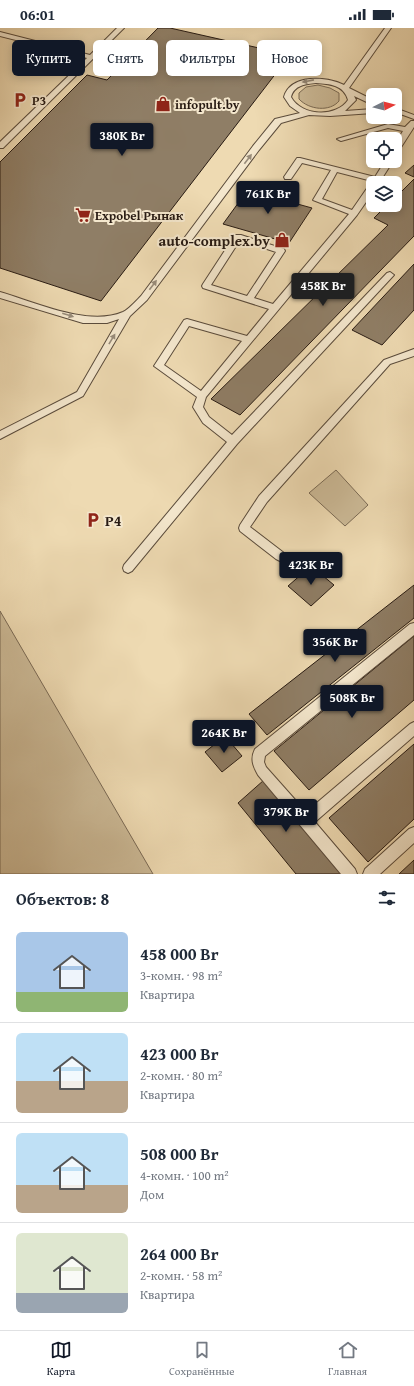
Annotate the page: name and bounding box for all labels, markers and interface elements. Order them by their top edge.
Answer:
text: 06:01 [20,4,55,25]
chip: Купить [12,40,85,76]
chip: Снять [93,40,158,76]
chip: Фильтры [166,40,249,76]
chip: Новое [257,40,322,76]
one-way arrow [302,79,314,85]
north arrow [366,88,402,124]
map controls [366,88,402,212]
parking icon: P3 [11,91,29,109]
place label: P3 [32,91,46,110]
shop icon: infopult.by [154,95,172,113]
place label: infopult.by [175,95,240,114]
pin: 380K Br [85,123,159,157]
text: 380K Br [99,126,145,145]
button: locate [366,132,402,168]
one-way arrow [243,153,252,164]
button: layers [366,176,402,212]
pin: 761K Br [231,181,305,215]
text: 761K Br [245,184,291,203]
supermarket icon: Expobel Рынак [74,206,92,224]
place label: Expobel Рынак [95,206,184,225]
place label: auto-complex.by [158,230,270,251]
shop icon: auto-complex.by [273,231,291,249]
pin: 458K Br [286,273,360,307]
text: 458K Br [300,276,346,295]
one-way arrow [149,280,158,291]
one-way arrow [62,312,74,318]
one-way arrow [109,333,116,345]
place label: P4 [105,510,122,531]
parking icon: P4 [84,511,102,529]
pin: 423K Br [274,552,348,586]
text: 423K Br [288,555,334,574]
pin: 356K Br [298,629,372,663]
text: 356K Br [312,632,358,651]
pin: 508K Br [315,685,389,719]
text: 508K Br [329,688,375,707]
pin: 264K Br [187,720,261,754]
text: 264K Br [201,723,247,742]
pin: 379K Br [249,799,323,833]
text: 379K Br [263,802,309,821]
text: Объектов: 8 [16,886,109,911]
icon: filters [376,887,398,909]
text: 458 000 Br [140,941,219,966]
icon: home [48,948,96,996]
text: 3-комн. · 98 m² [140,966,222,985]
text: Квартира [140,985,195,1004]
text: 423 000 Br [140,1041,219,1066]
icon: home [48,1049,96,1097]
text: 2-комн. · 80 m² [140,1066,222,1085]
text: Квартира [140,1085,195,1104]
text: 508 000 Br [140,1141,219,1166]
icon: home [48,1149,96,1197]
text: 4-комн. · 100 m² [140,1166,229,1185]
text: Дом [140,1185,164,1204]
text: 264 000 Br [140,1241,219,1266]
icon: home [48,1249,96,1297]
text: 2-комн. · 58 m² [140,1266,222,1285]
text: Квартира [140,1285,195,1304]
tab: Карта [47,1339,75,1379]
tab: Сохранённые [169,1339,234,1379]
tab: Главная [328,1339,367,1379]

